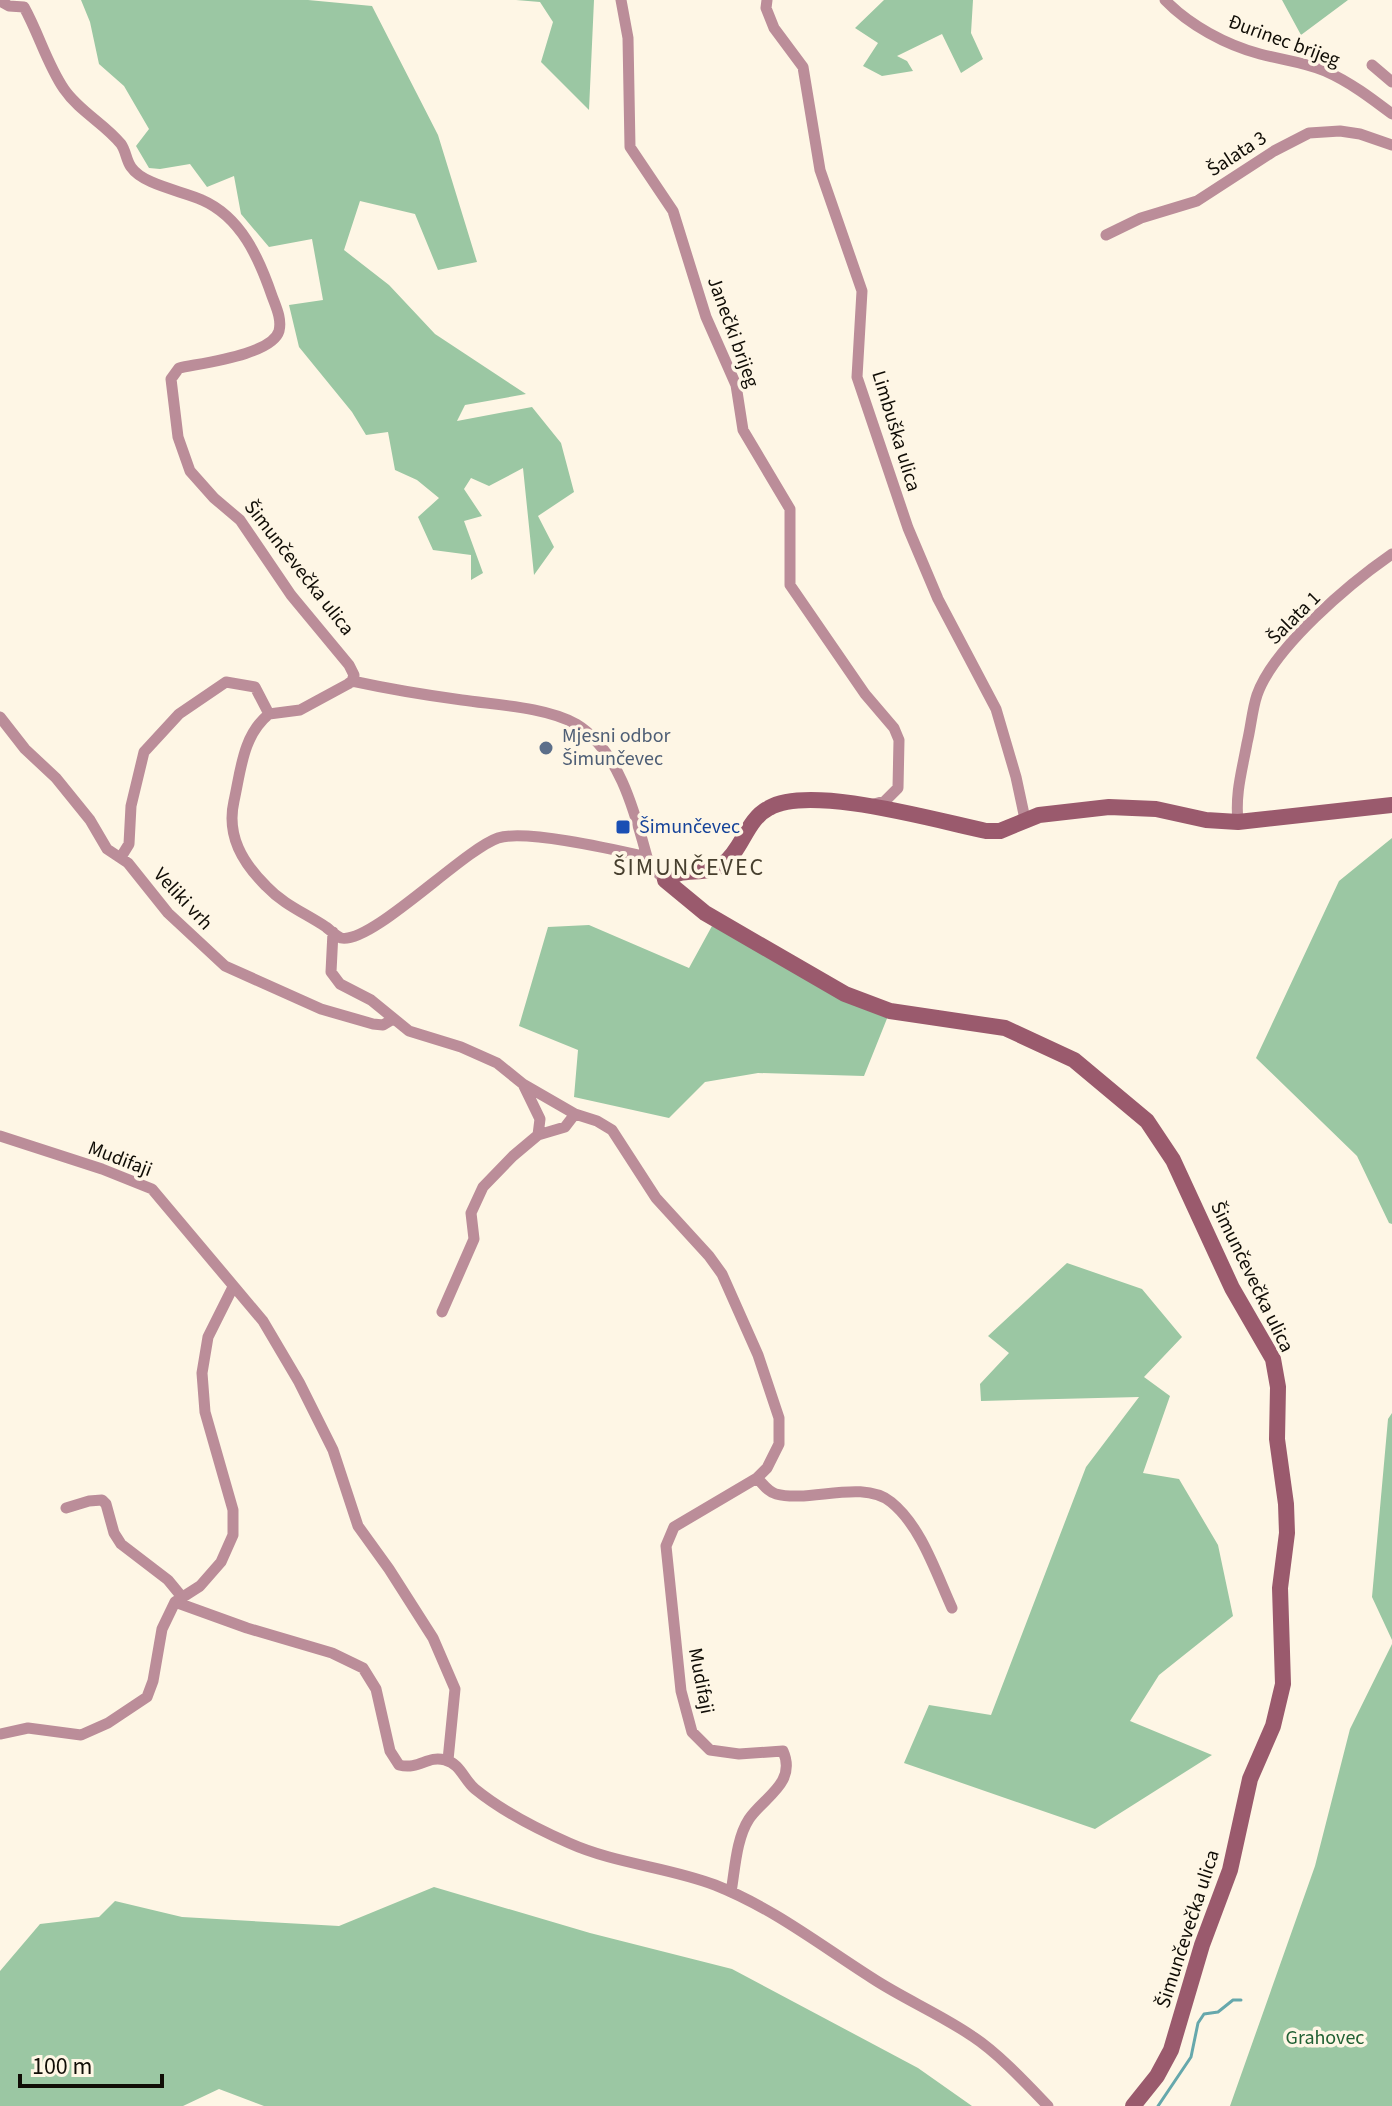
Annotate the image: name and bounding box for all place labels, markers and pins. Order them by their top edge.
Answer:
place label: Mjesni odbor Šimunčevec [562,722,670,773]
marker: Mjesni odbor Šimunčevec [537,739,555,757]
place label: Šimunčevec [639,813,740,841]
marker: Šimunčevec [614,818,632,836]

